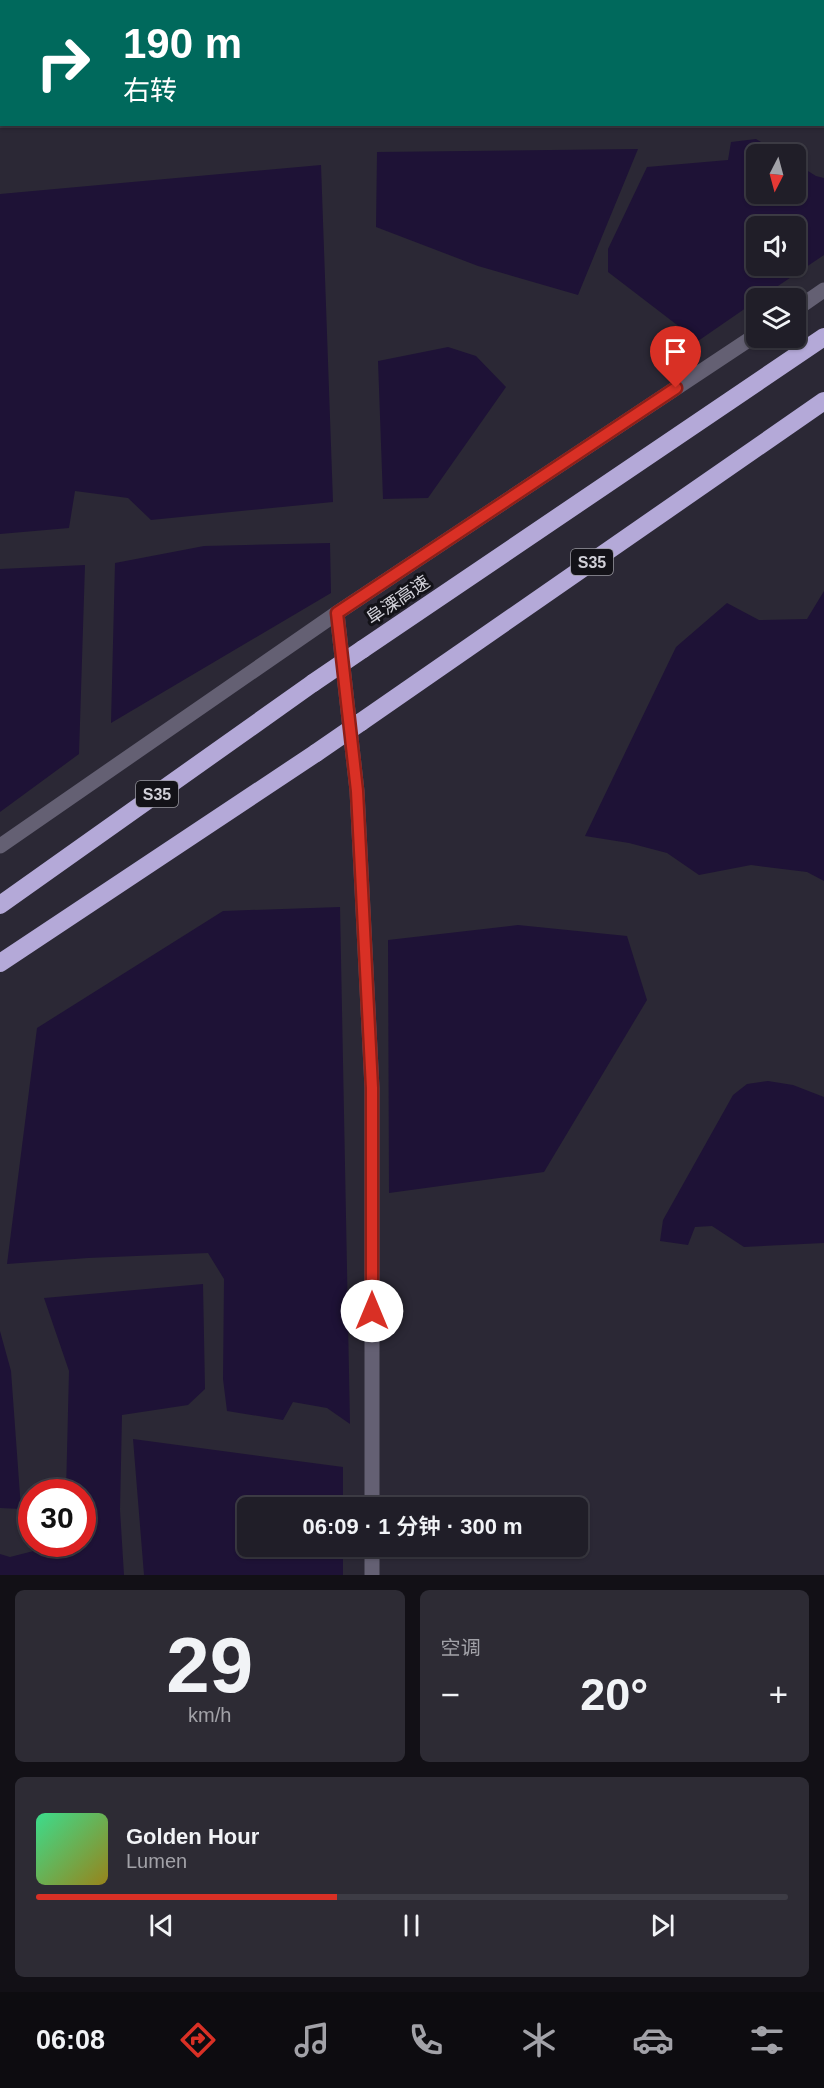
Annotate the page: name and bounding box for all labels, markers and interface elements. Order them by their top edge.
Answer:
text: 190 m [123,20,242,67]
icon: right [24,24,102,102]
text: 右转 [123,76,177,106]
north arrow [746,144,806,204]
map controls [746,144,806,348]
button: sound [746,216,806,276]
button: layers [746,288,806,348]
pin [650,326,701,388]
icon: arrive [659,335,692,368]
road number: S35 [571,549,613,575]
street label: 阜溧高速 [363,572,433,628]
road number: S35 [136,781,178,807]
position arrow [340,1279,404,1343]
speed limit sign: 30 [18,1479,96,1557]
text: 06:09 · 1 分钟 · 300 m [302,1514,523,1539]
text: 29 [166,1621,253,1709]
text: 空调 [441,1637,481,1659]
text: 20° [580,1669,648,1720]
text: − [441,1676,460,1713]
text: + [769,1676,788,1713]
text: km/h [188,1704,231,1726]
text: Golden Hour [126,1824,259,1849]
text: Lumen [126,1850,187,1872]
icon: previous [145,1909,178,1942]
icon: pause [395,1909,428,1942]
icon: next [646,1909,679,1942]
icon: directions [177,2019,219,2061]
icon: music [291,2019,333,2061]
icon: phone [405,2019,447,2061]
icon: climate [518,2019,560,2061]
icon: car [632,2019,674,2061]
icon: filters [746,2019,788,2061]
text: 06:08 [36,2025,105,2055]

